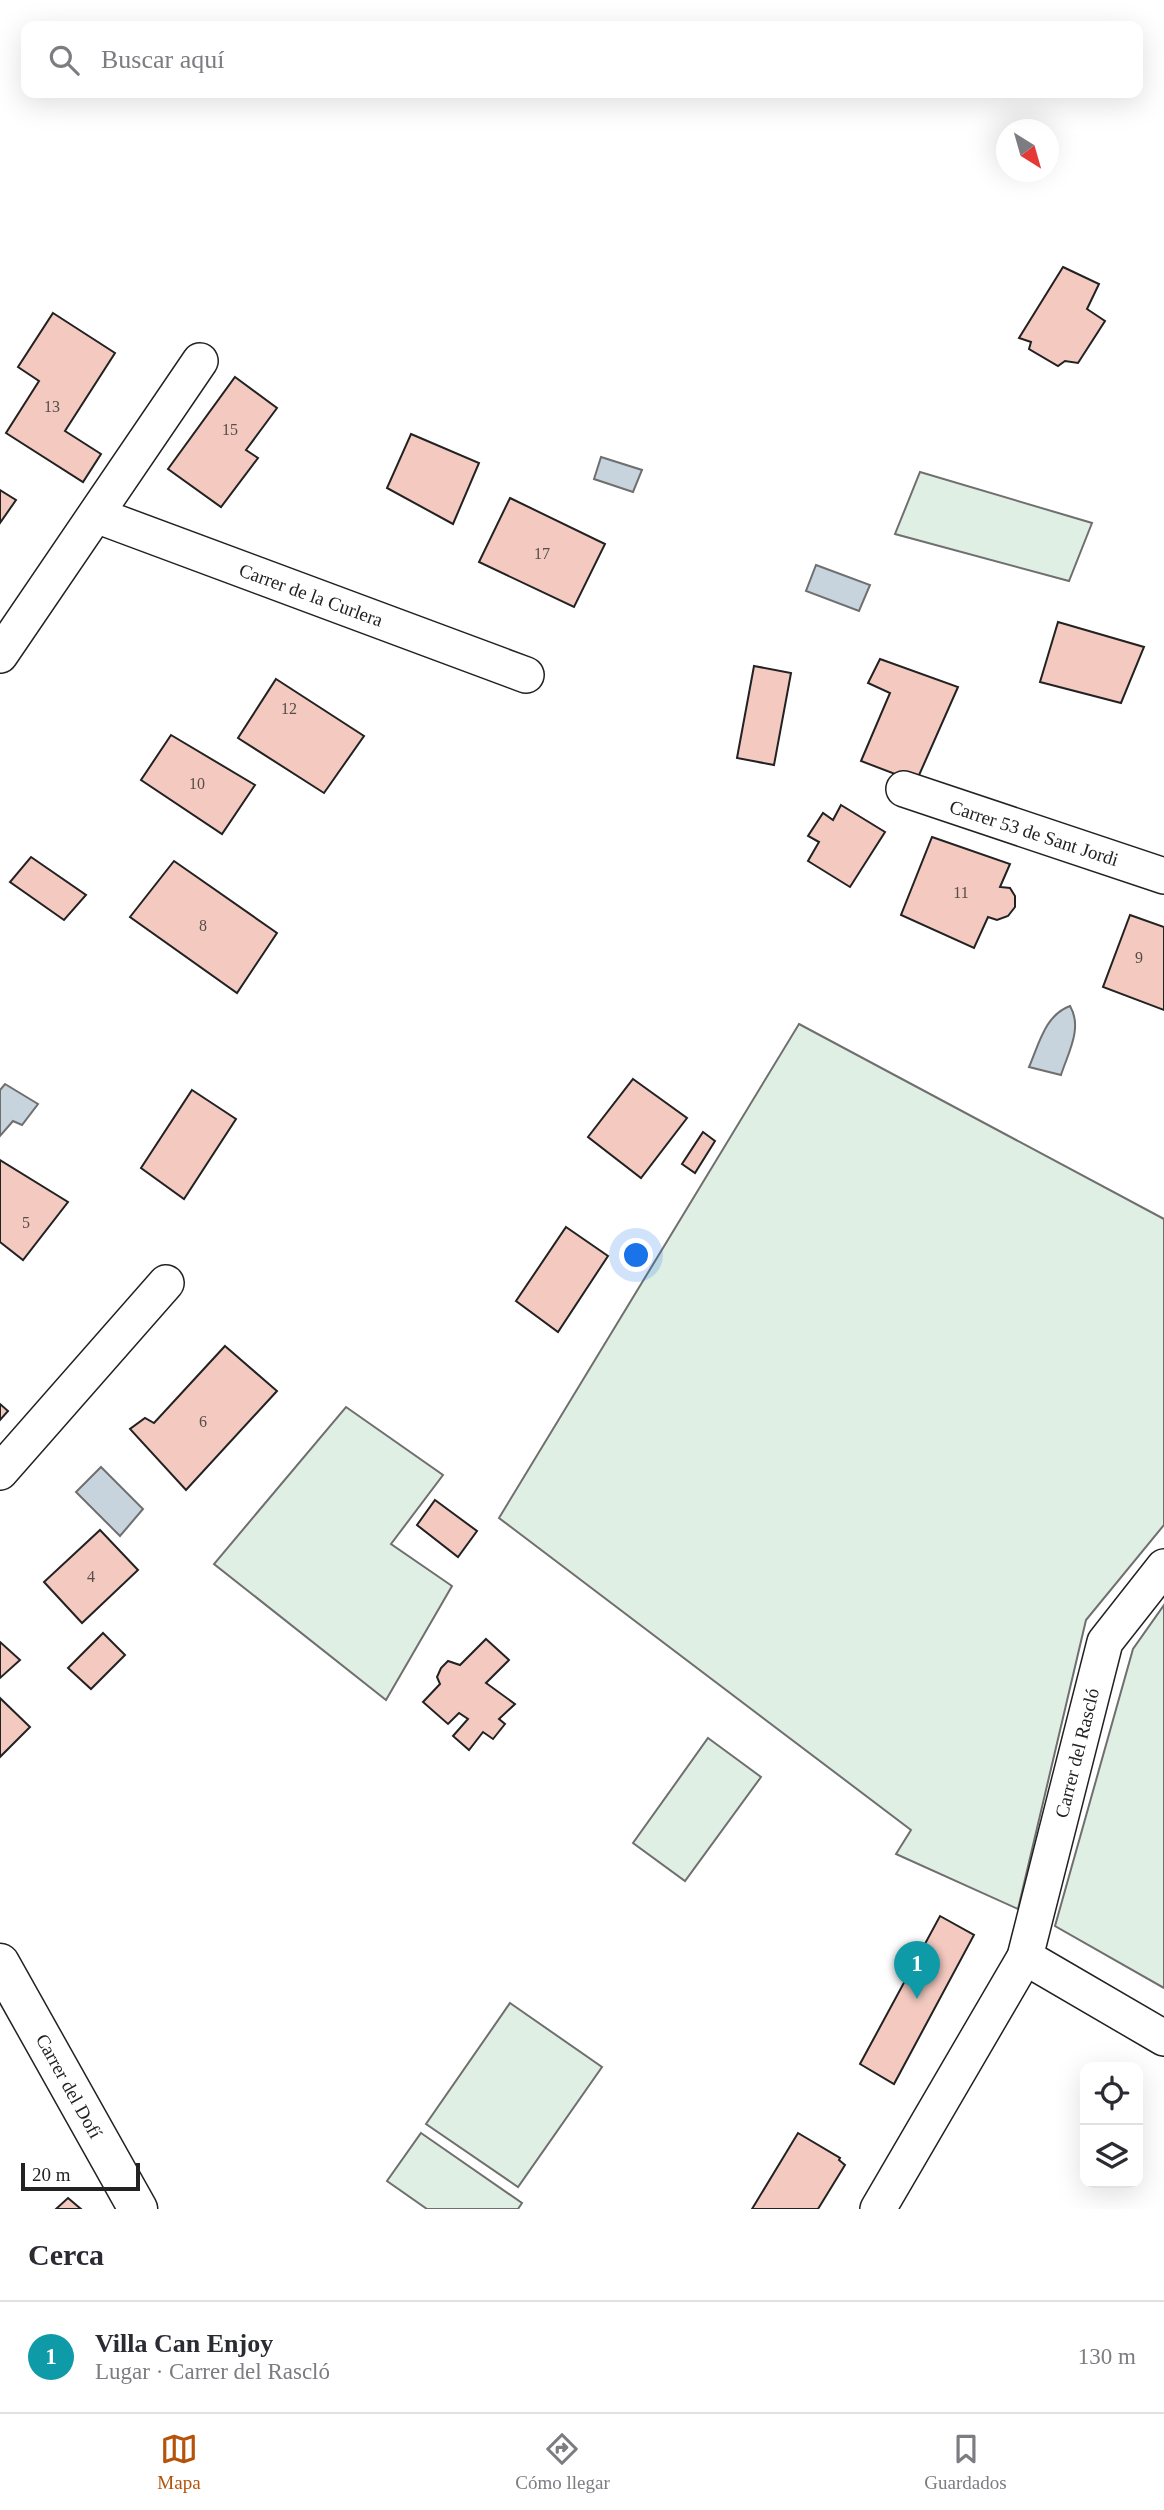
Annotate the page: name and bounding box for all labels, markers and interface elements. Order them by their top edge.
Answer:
search box [21,21,1143,98]
icon: search [45,41,83,79]
text: Buscar aquí [101,45,224,74]
north arrow [996,119,1059,182]
house number: 13 [44,398,60,415]
house number: 15 [222,421,238,438]
house number: 17 [534,545,550,562]
street label: Carrer de la Curlera [236,559,386,631]
house number: 12 [281,700,297,717]
house number: 10 [189,775,205,792]
street label: Carrer 53 de Sant Jordi [947,796,1121,870]
house number: 11 [953,884,969,901]
house number: 8 [199,917,207,934]
house number: 9 [1135,949,1143,966]
house number: 5 [22,1214,30,1231]
your location [619,1238,653,1272]
house number: 6 [199,1413,207,1430]
house number: 4 [87,1568,95,1585]
street label: Carrer del Rascló [1051,1686,1103,1820]
pin: 1 [894,1941,940,1999]
street label: Carrer del Dofí [32,2030,107,2142]
map controls [1080,2062,1143,2188]
button: locate [1080,2062,1143,2125]
button: layers [1080,2125,1143,2188]
scale bar [21,2160,140,2192]
text: 20 m [32,2164,71,2185]
text: Cerca [28,2238,104,2271]
text: Villa Can Enjoy [95,2329,273,2358]
text: 1 [45,2344,57,2369]
text: 130 m [1078,2344,1136,2369]
text: Lugar · Carrer del Rascló [95,2359,330,2384]
tab: Mapa [157,2430,201,2494]
tab: Cómo llegar [515,2430,610,2494]
tab: Guardados [924,2430,1007,2494]

